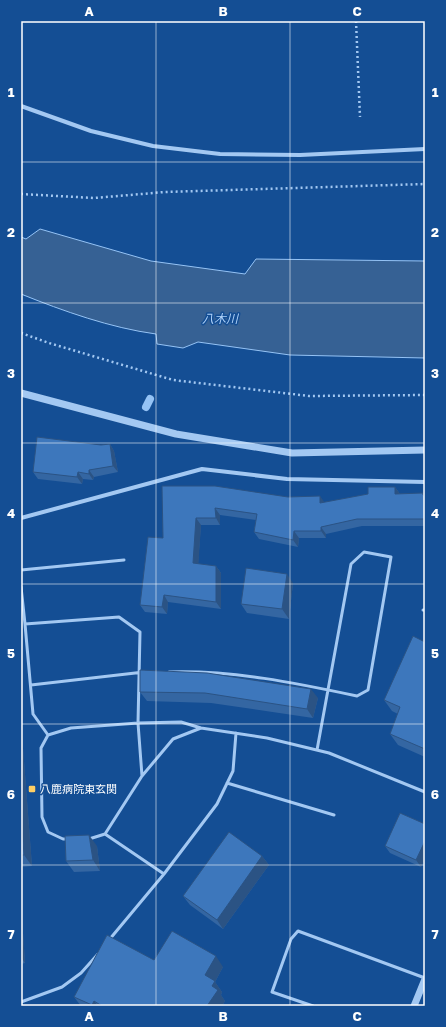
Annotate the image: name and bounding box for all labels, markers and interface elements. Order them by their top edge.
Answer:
text: A [84,3,94,19]
text: B [218,3,228,19]
text: C [352,3,362,19]
text: 1 [8,84,15,100]
text: 1 [432,84,439,100]
text: 2 [7,224,15,240]
text: 2 [431,224,439,240]
water label: 八木川 [202,311,240,326]
text: 3 [7,365,15,381]
text: 3 [431,365,439,381]
text: 4 [7,505,15,521]
text: 4 [431,505,439,521]
text: 5 [7,645,15,661]
text: 5 [431,645,439,661]
place label: 八鹿病院東玄関 [40,782,117,795]
marker: 八鹿病院東玄関 [27,784,37,794]
text: 6 [7,786,15,802]
text: 6 [431,786,439,802]
text: 7 [7,926,15,942]
text: 7 [431,926,439,942]
text: A [84,1008,94,1024]
text: B [218,1008,228,1024]
text: C [352,1008,362,1024]

